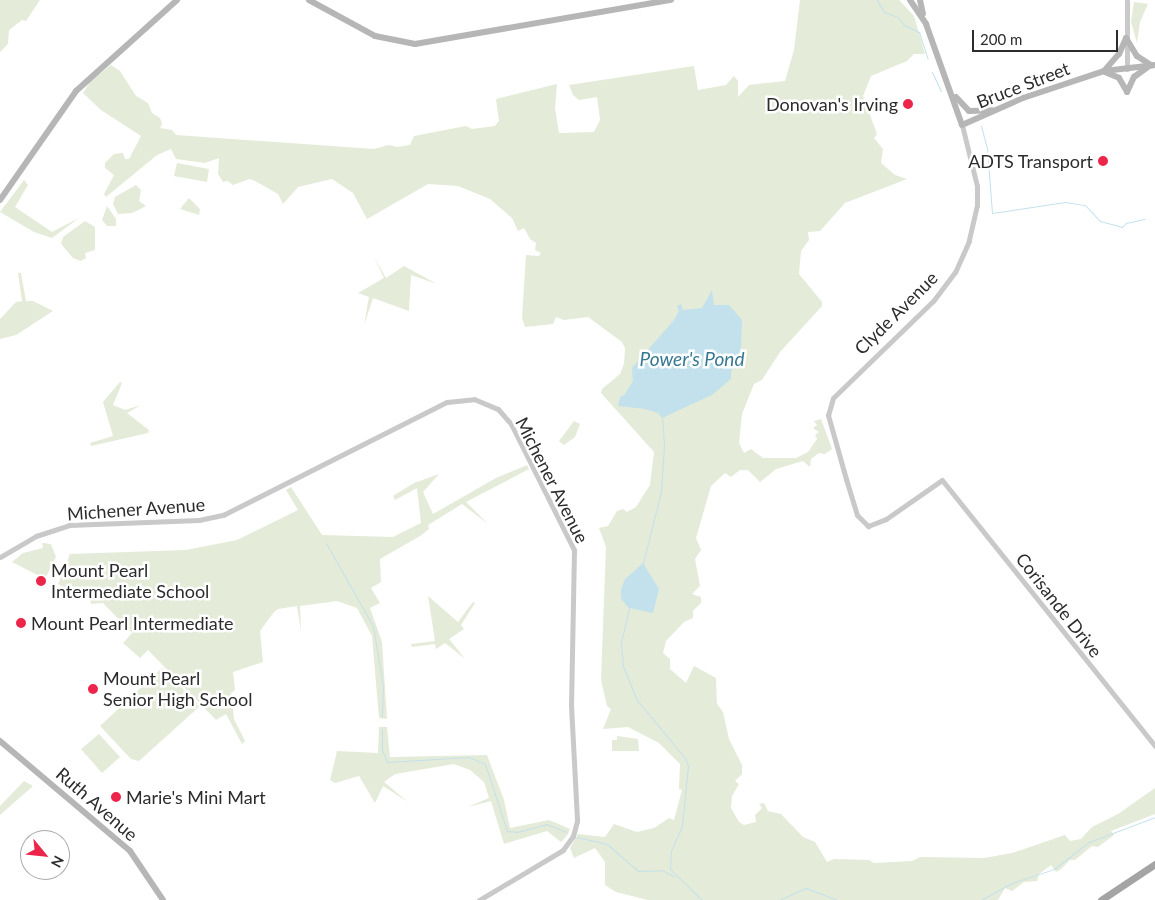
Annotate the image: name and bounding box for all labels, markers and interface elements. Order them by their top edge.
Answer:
scale bar [975,20,1121,52]
text: 200 m [980,30,1022,48]
street label: Bruce Street [973,57,1073,113]
place label: Donovan's Irving [766,93,898,115]
marker: Donovan's Irving [902,98,914,110]
place label: ADTS Transport [968,150,1093,172]
marker: ADTS Transport [1097,155,1109,167]
street label: Clyde Avenue [850,267,942,359]
water label: Power's Pond [640,348,744,370]
street label: Michener Avenue [511,413,593,547]
street label: Michener Avenue [66,493,206,525]
street label: Corisande Drive [1011,548,1107,662]
place label: Mount Pearl Intermediate School [51,560,209,602]
marker: Mount Pearl Intermediate School [35,575,47,587]
place label: Mount Pearl Intermediate [31,612,234,634]
marker: Mount Pearl Intermediate [15,617,27,629]
place label: Mount Pearl Senior High School [103,668,253,711]
marker: Mount Pearl Senior High School [87,683,99,695]
street label: Ruth Avenue [52,763,142,845]
place label: Marie's Mini Mart [126,786,266,808]
marker: Marie's Mini Mart [110,791,122,803]
north arrow [20,830,70,880]
text: N [48,853,68,871]

